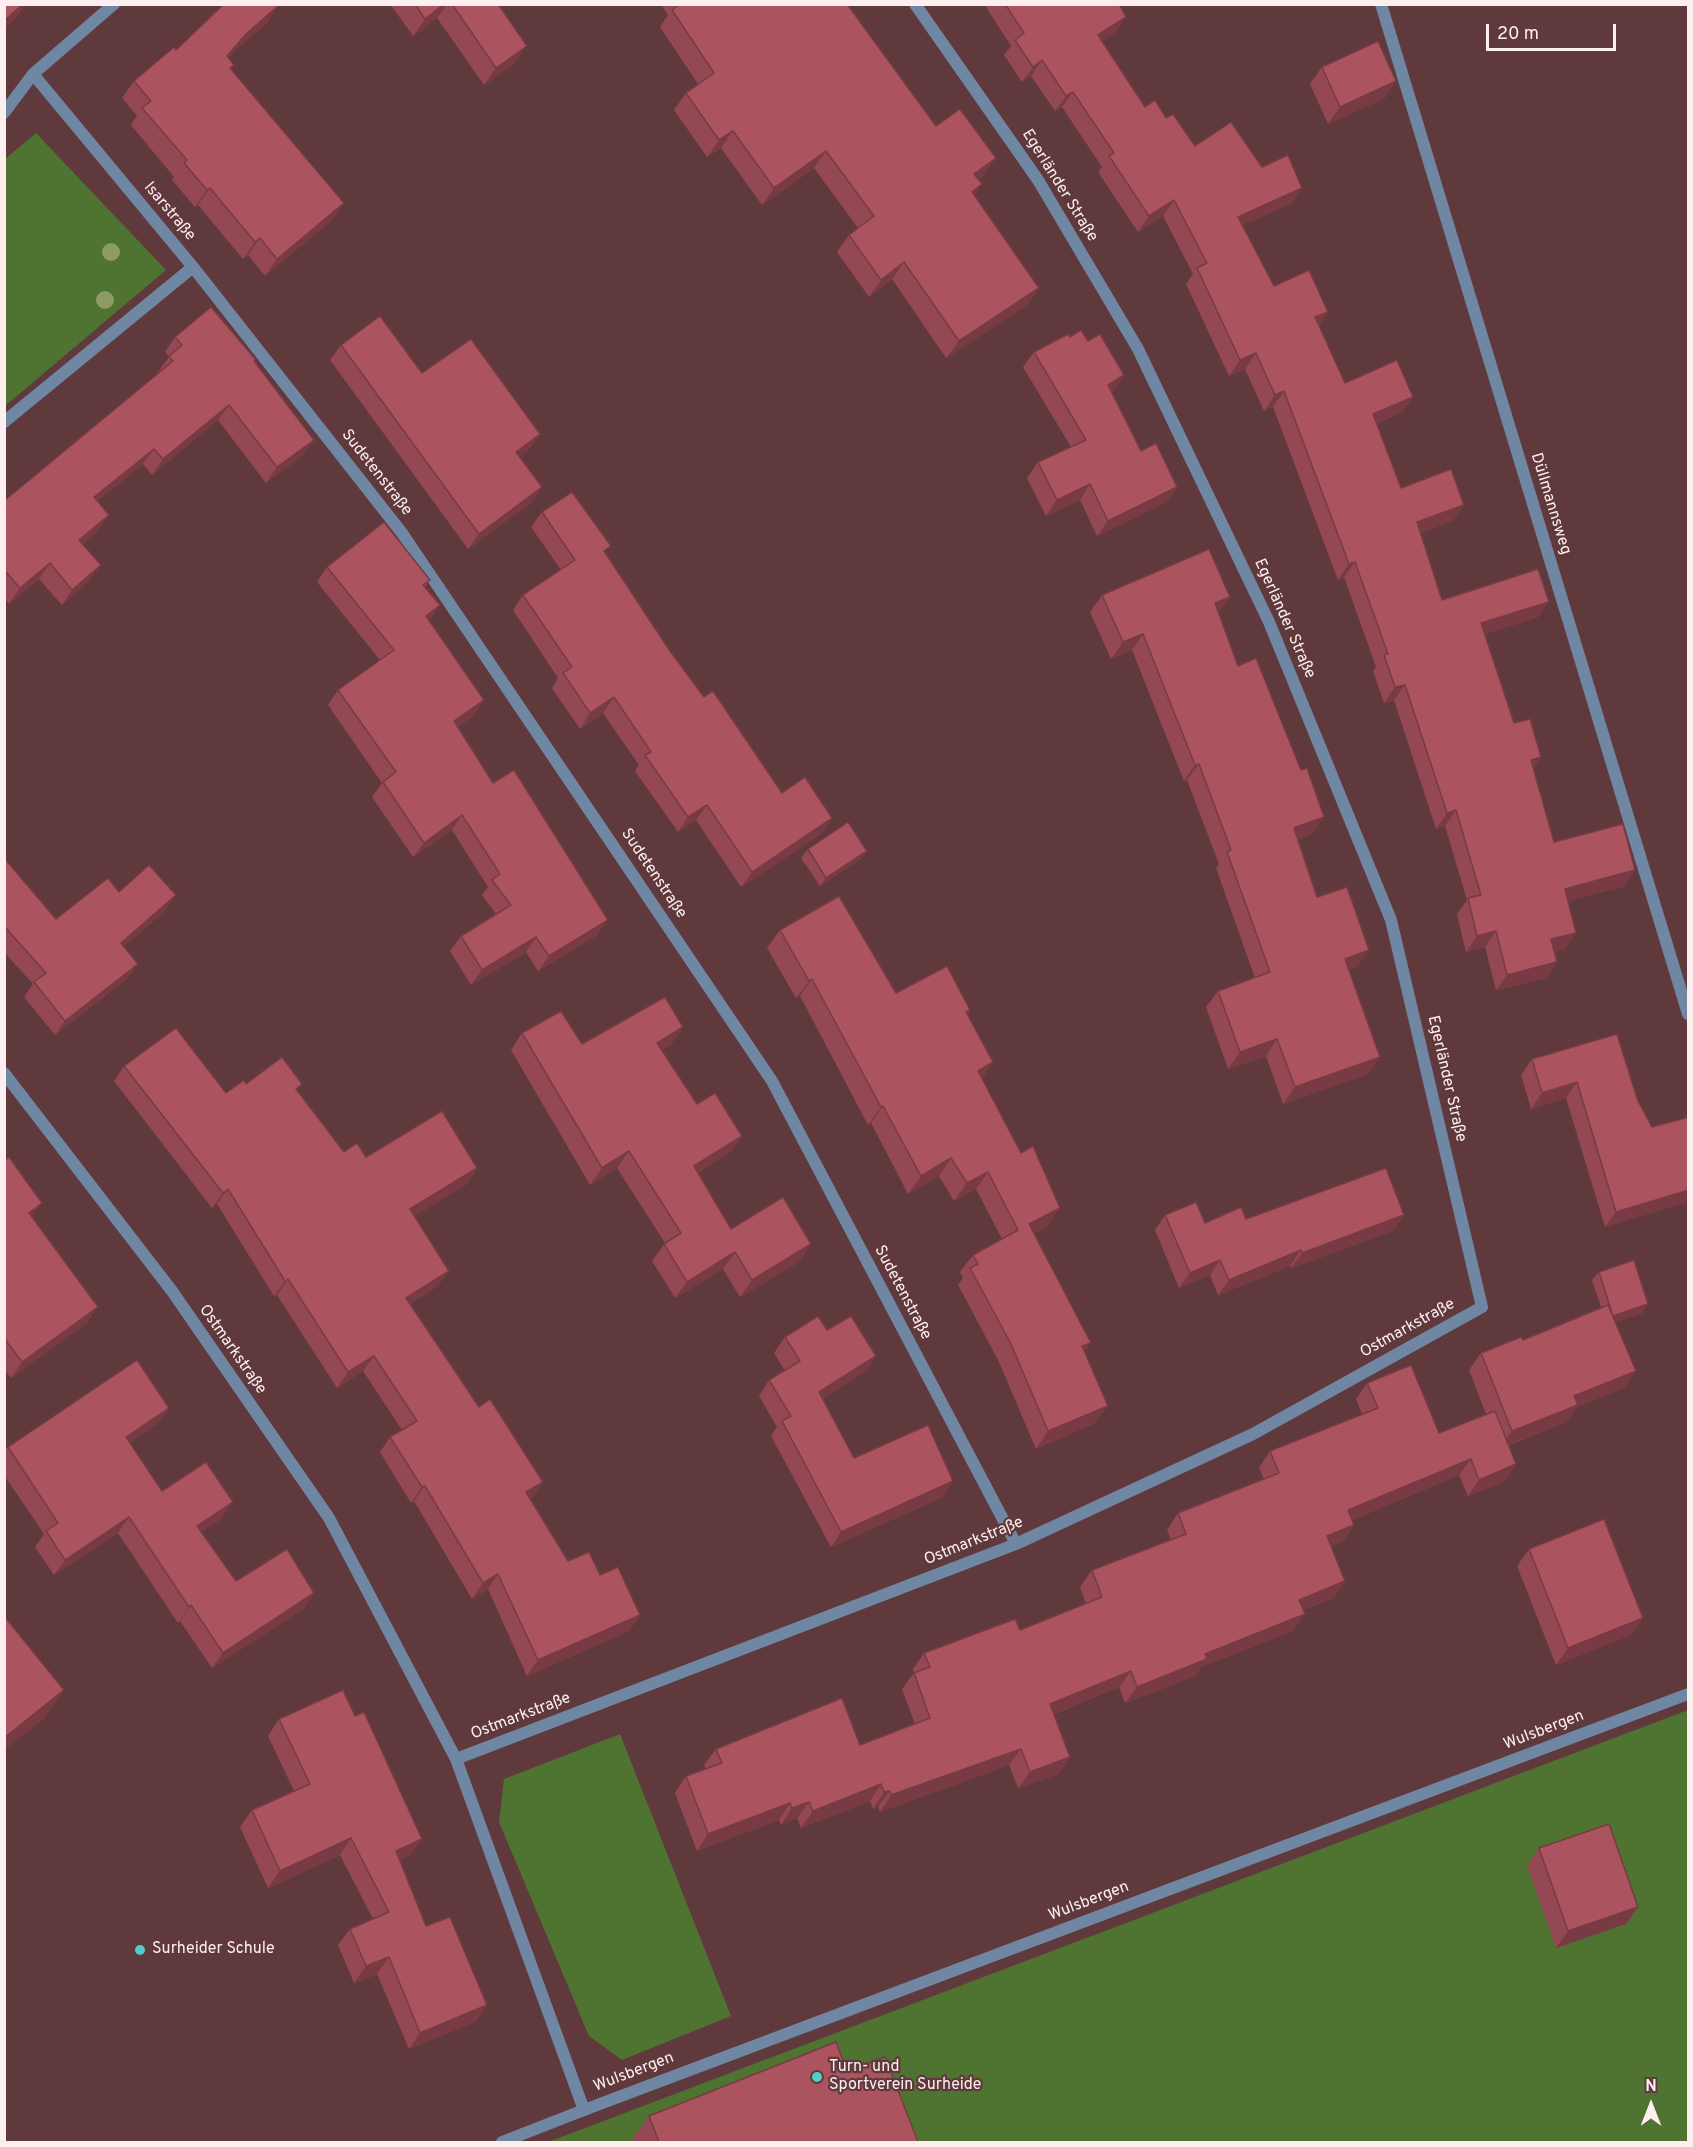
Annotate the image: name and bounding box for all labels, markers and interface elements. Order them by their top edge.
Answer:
scale bar [1489,12,1620,50]
text: 20 m [1497,23,1539,46]
street label: Egerländer Straße [1017,126,1101,246]
street label: Isarstraße [139,179,199,245]
street label: Sudetenstraße [336,426,416,520]
street label: Düllmannsweg [1525,451,1575,557]
street label: Egerländer Straße [1249,556,1319,682]
street label: Sudetenstraße [616,825,690,923]
street label: Egerländer Straße [1422,1014,1470,1144]
street label: Sudetenstraße [869,1243,935,1343]
street label: Ostmarkstraße [1357,1295,1459,1363]
street label: Ostmarkstraße [194,1301,270,1399]
street label: Ostmarkstraße [922,1513,1026,1571]
street label: Ostmarkstraße [468,1689,574,1745]
street label: Wulsbergen [1501,1707,1587,1755]
street label: Wulsbergen [1046,1878,1132,1926]
place label: Surheider Schule [152,1940,275,1960]
marker: Surheider Schule [133,1943,147,1957]
street label: Wulsbergen [591,2049,677,2097]
place label: Turn- und Sportverein Surheide [829,2058,981,2096]
marker: Turn- und Sportverein Surheide [810,2070,824,2084]
north arrow [1621,2075,1681,2135]
text: N [1645,2077,1657,2097]

